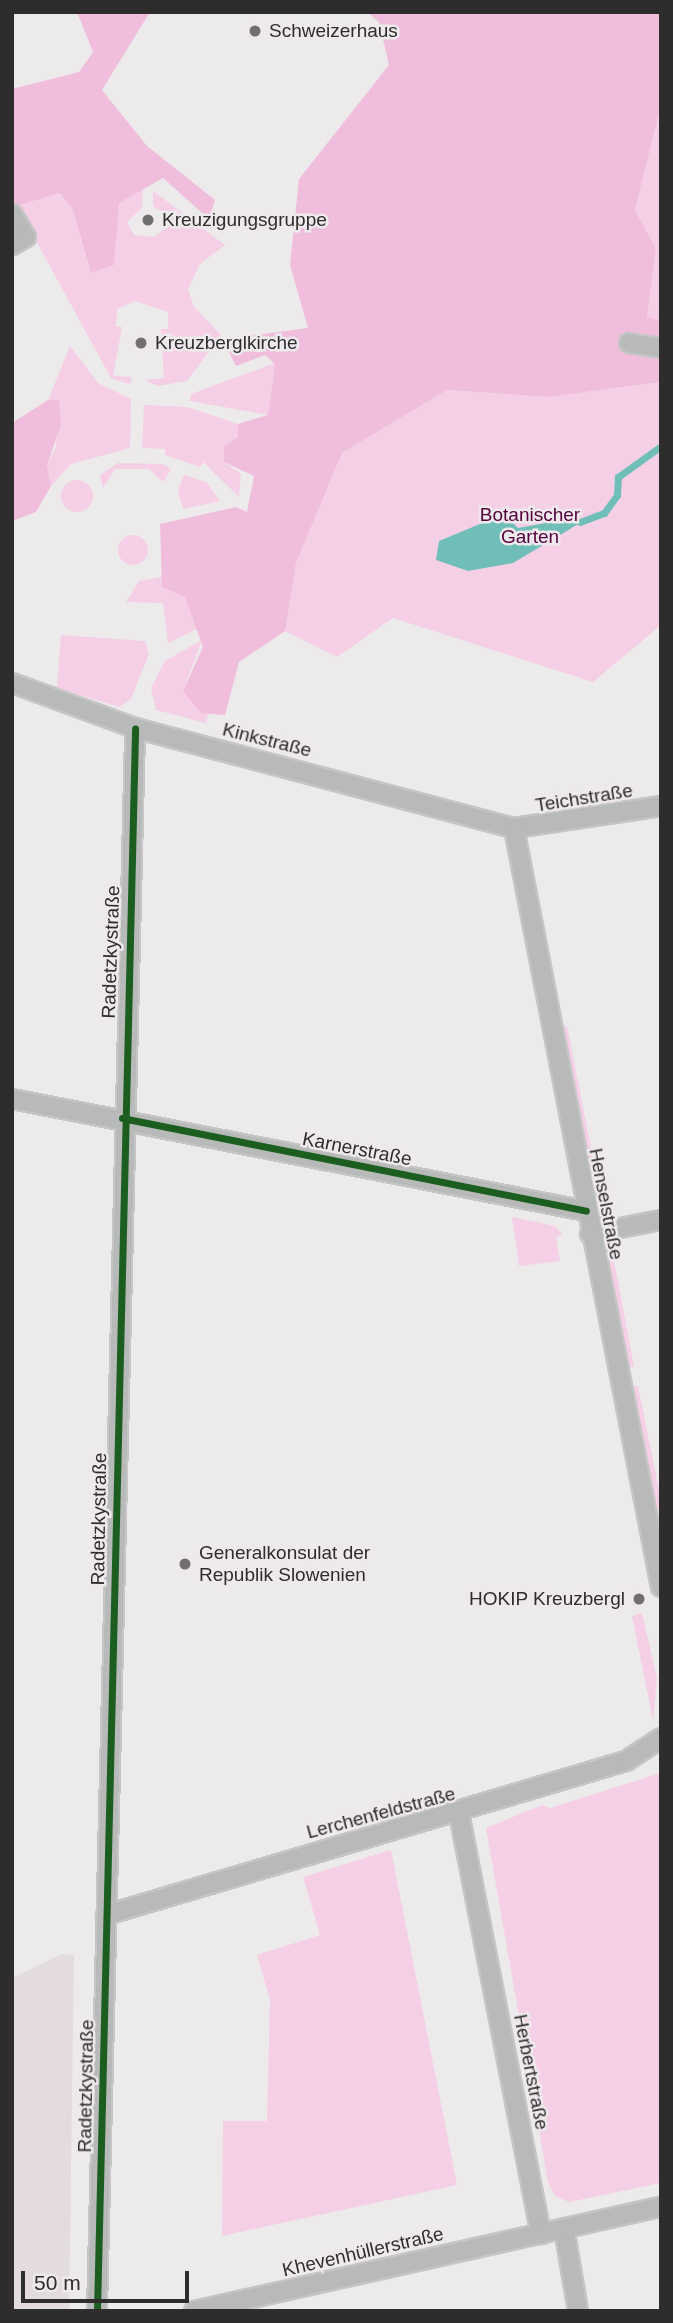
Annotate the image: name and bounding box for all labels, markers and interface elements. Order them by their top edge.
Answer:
place label: Schweizerhaus [269,20,398,42]
marker: Schweizerhaus [247,23,263,39]
place label: Kreuzigungsgruppe [162,209,327,231]
marker: Kreuzigungsgruppe [140,212,156,228]
place label: Kreuzberglkirche [155,332,298,354]
marker: Kreuzberglkirche [133,335,149,351]
park label: Botanischer Garten [480,504,580,548]
street label: Kinkstraße [220,718,314,762]
street label: Teichstraße [534,779,634,817]
street label: Radetzkystraße [97,885,125,1019]
street label: Karnerstraße [300,1127,414,1171]
street label: Henselstraße [584,1146,628,1262]
street label: Radetzkystraße [86,1452,112,1586]
place label: Generalkonsulat der Republik Slowenien [199,1542,370,1586]
marker: Generalkonsulat der Republik Slowenien [177,1556,193,1572]
place label: HOKIP Kreuzbergl [469,1588,625,1610]
marker: HOKIP Kreuzbergl [631,1591,647,1607]
street label: Lerchenfeldstraße [304,1782,458,1844]
street label: Herbertstraße [509,2012,553,2132]
street label: Radetzkystraße [73,2019,99,2153]
street label: Khevenhüllerstraße [280,2222,446,2282]
scale bar [24,2256,192,2300]
text: 50 m [34,2271,81,2294]

